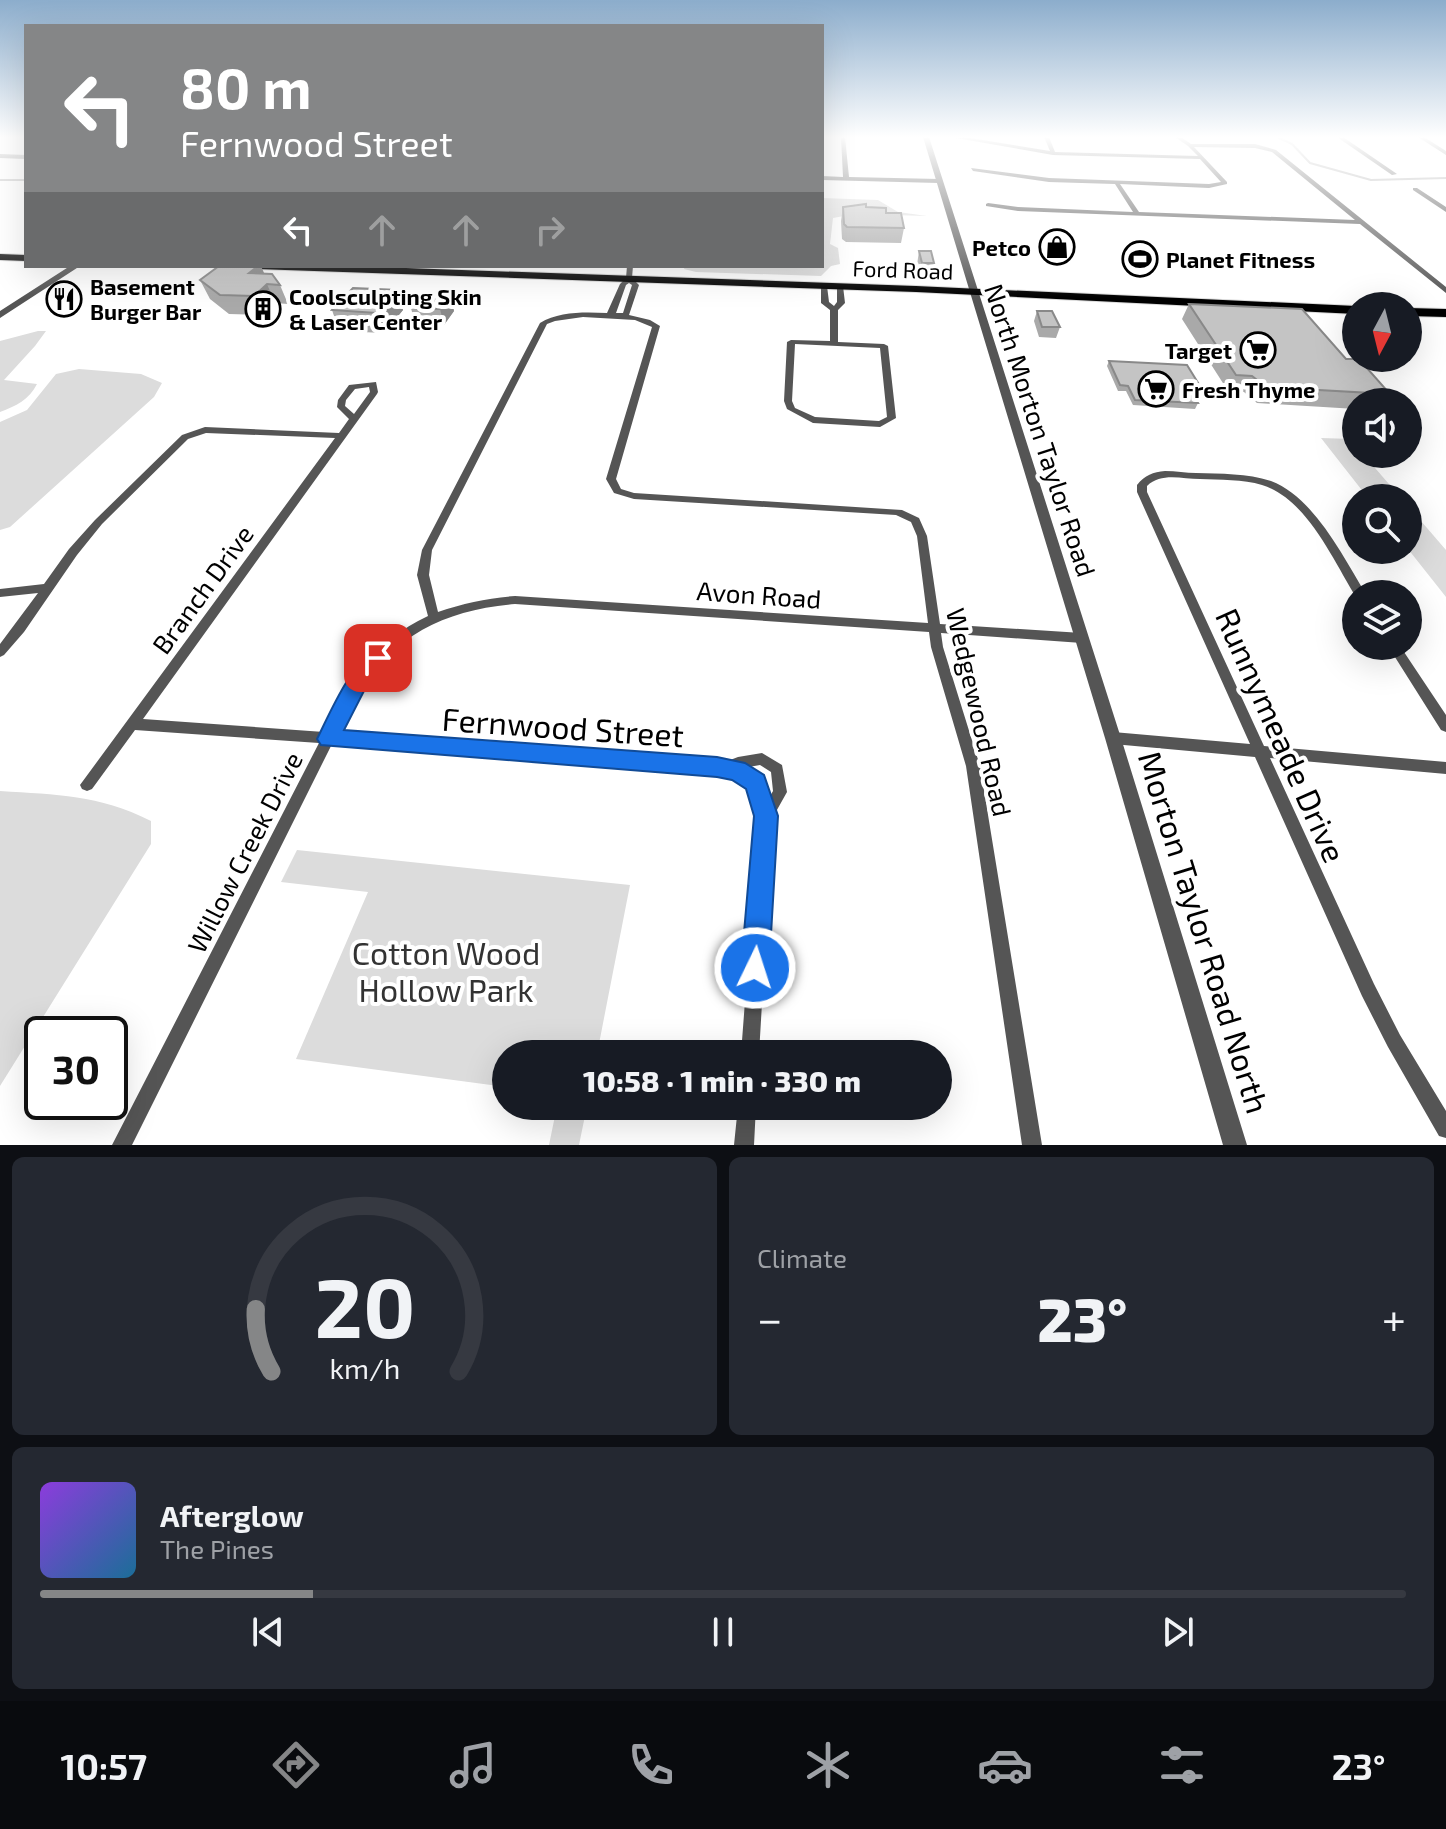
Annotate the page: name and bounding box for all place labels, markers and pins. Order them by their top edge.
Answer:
shop icon: Petco [1038,228,1076,266]
place label: Petco [972,234,1031,260]
sports icon: Planet Fitness [1121,240,1159,278]
place label: Planet Fitness [1166,246,1315,272]
place label: Basement Burger Bar [90,273,202,324]
restaurant icon: Basement Burger Bar [45,280,83,318]
place label: Coolsculpting Skin & Laser Center [289,283,482,334]
building icon: Coolsculpting Skin & Laser Center [244,290,282,328]
supermarket icon: Target [1239,331,1277,369]
place label: Target [1165,337,1232,363]
supermarket icon: Fresh Thyme [1137,370,1175,408]
place label: Fresh Thyme [1182,376,1315,403]
pin [344,624,412,692]

